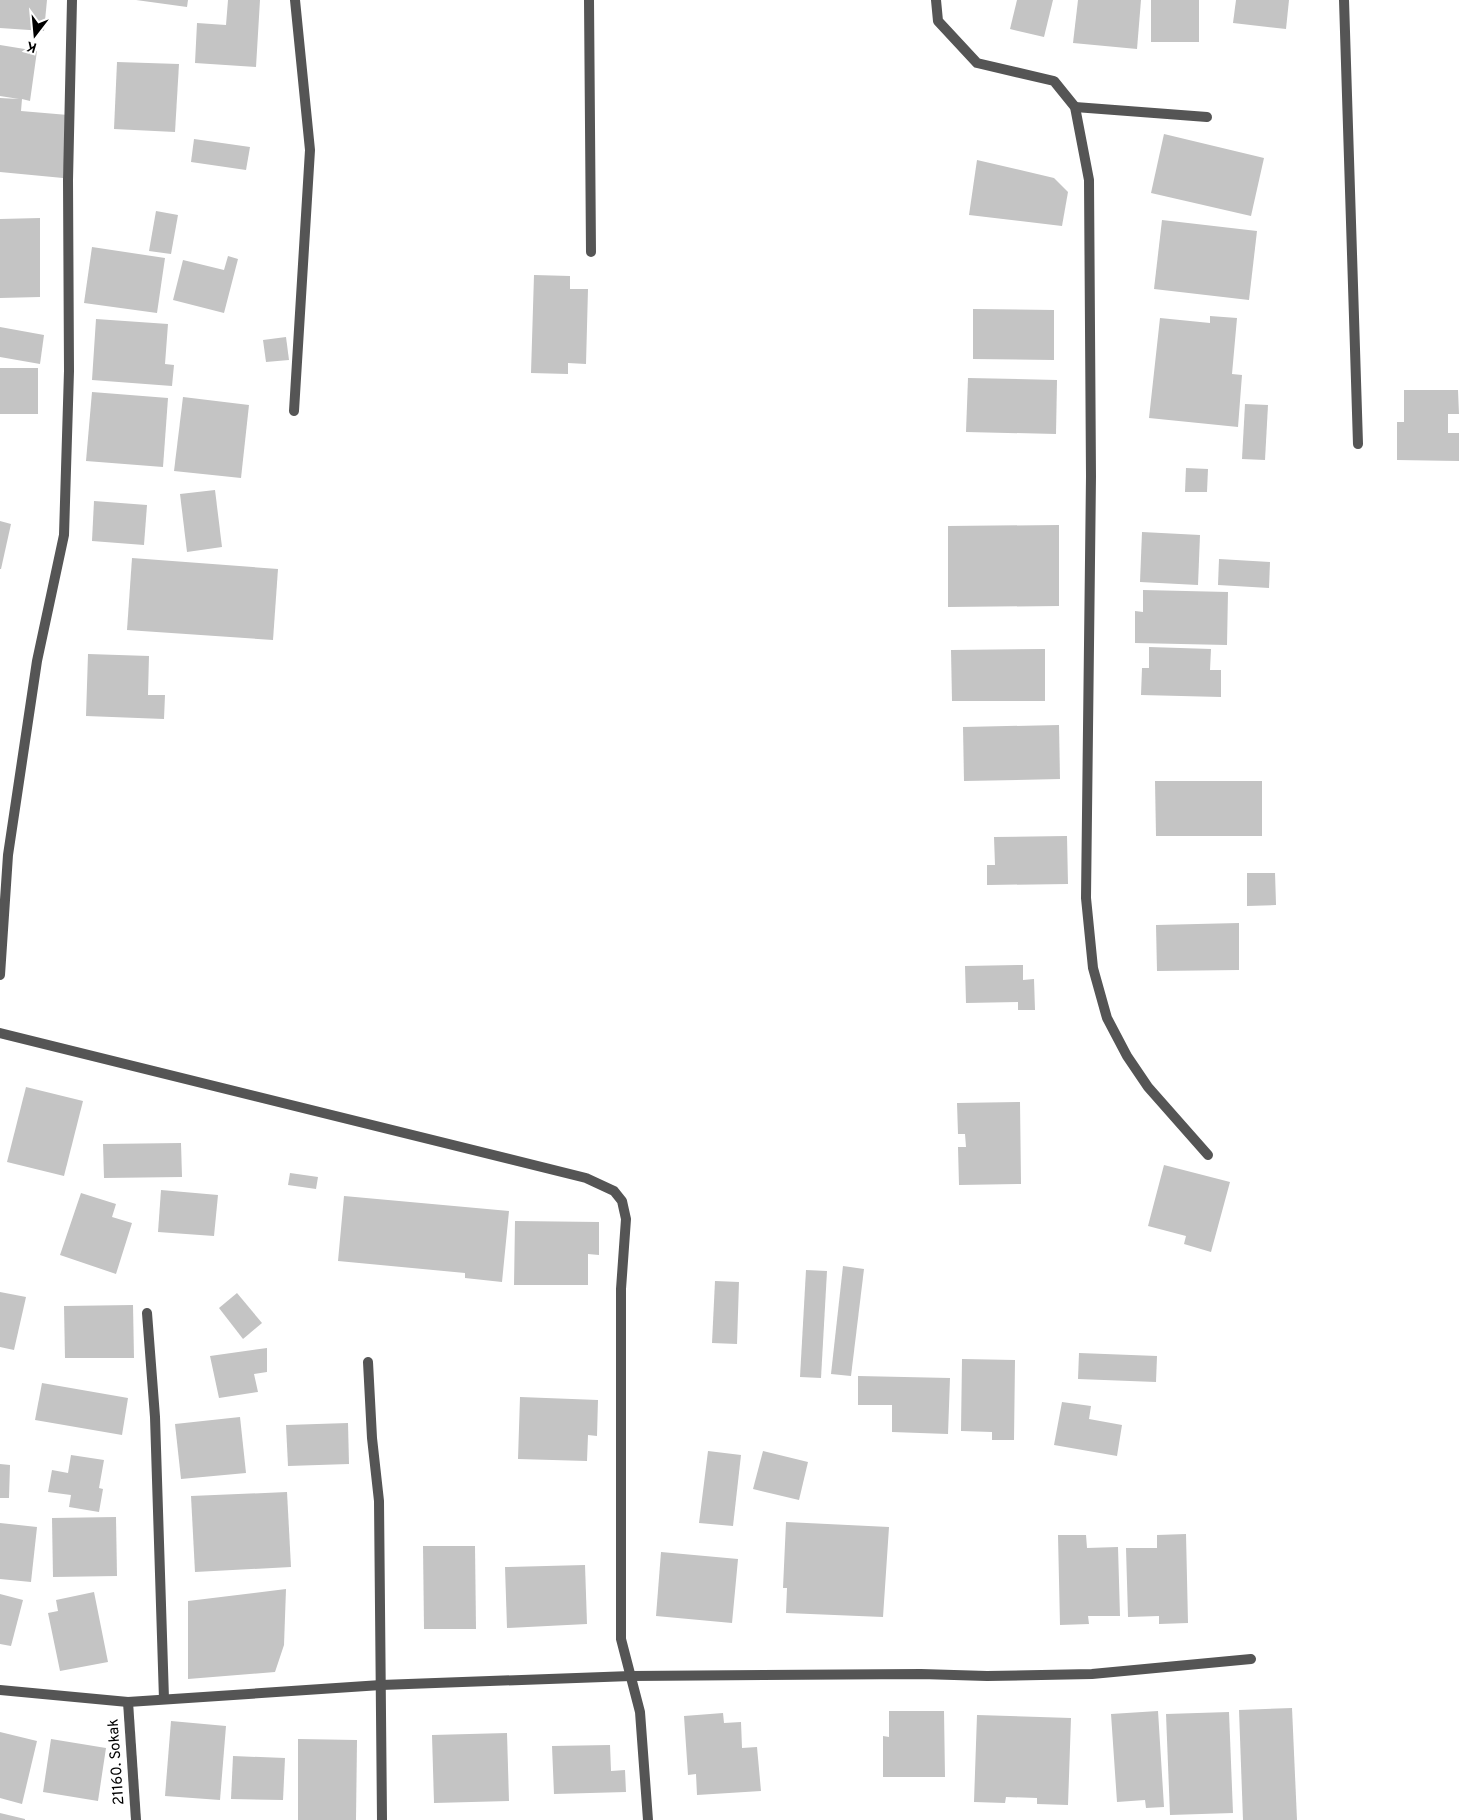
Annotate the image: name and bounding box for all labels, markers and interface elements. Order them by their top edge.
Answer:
north arrow [10,10,60,60]
text: K [25,36,39,56]
street label: 21160. Sokak [105,1718,129,1806]

